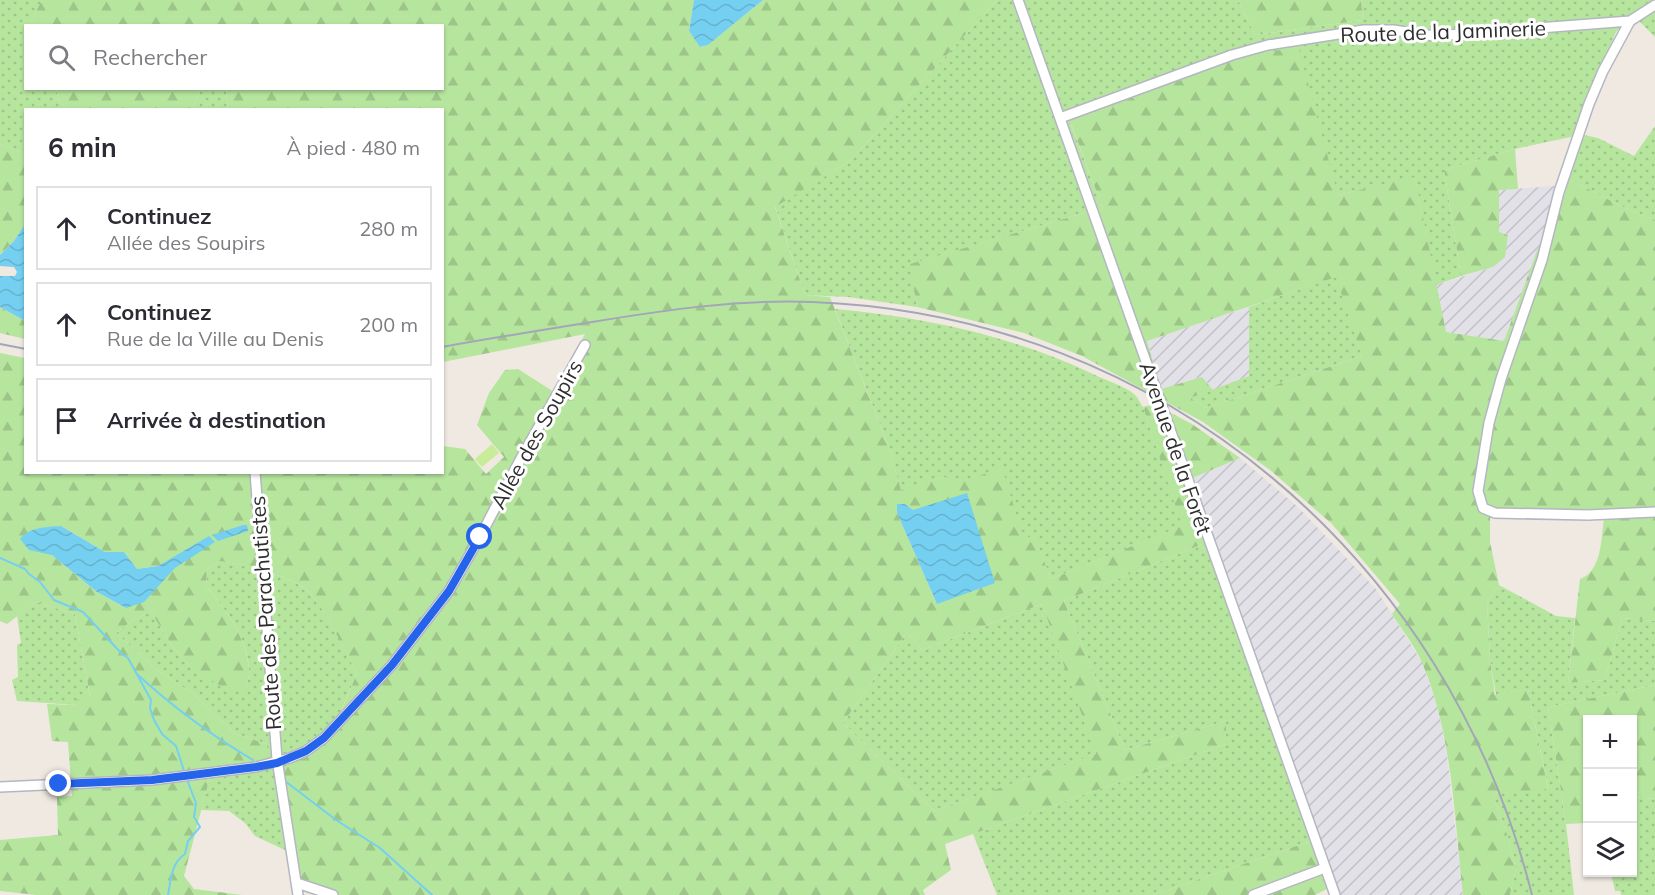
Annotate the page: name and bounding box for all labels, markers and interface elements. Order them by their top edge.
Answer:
street label: Route de la Jaminerie [1340,14,1546,48]
search box [24,24,444,90]
icon: search [45,41,78,74]
text: Rechercher [93,43,207,71]
text: 6 min [48,131,117,164]
text: À pied · 480 m [287,135,420,160]
text: Continuez [107,202,212,230]
icon: ahead [50,212,83,245]
text: 280 m [359,216,418,241]
text: Allée des Soupirs [107,230,265,255]
text: Continuez [107,298,212,326]
icon: ahead [50,308,83,341]
text: 200 m [359,312,418,337]
text: Rue de la Ville au Denis [107,326,324,351]
street label: Allée des Soupirs [484,355,588,513]
street label: Avenue de la Forêt [1134,358,1218,538]
icon: arrive [50,404,83,437]
text: Arrivée à destination [107,406,326,434]
street label: Route des Parachutistes [244,495,286,731]
route start [466,523,492,549]
map controls [1583,715,1637,877]
button: + [1583,715,1637,769]
button: − [1583,769,1637,823]
route end [45,770,71,796]
button: layers [1583,823,1637,877]

